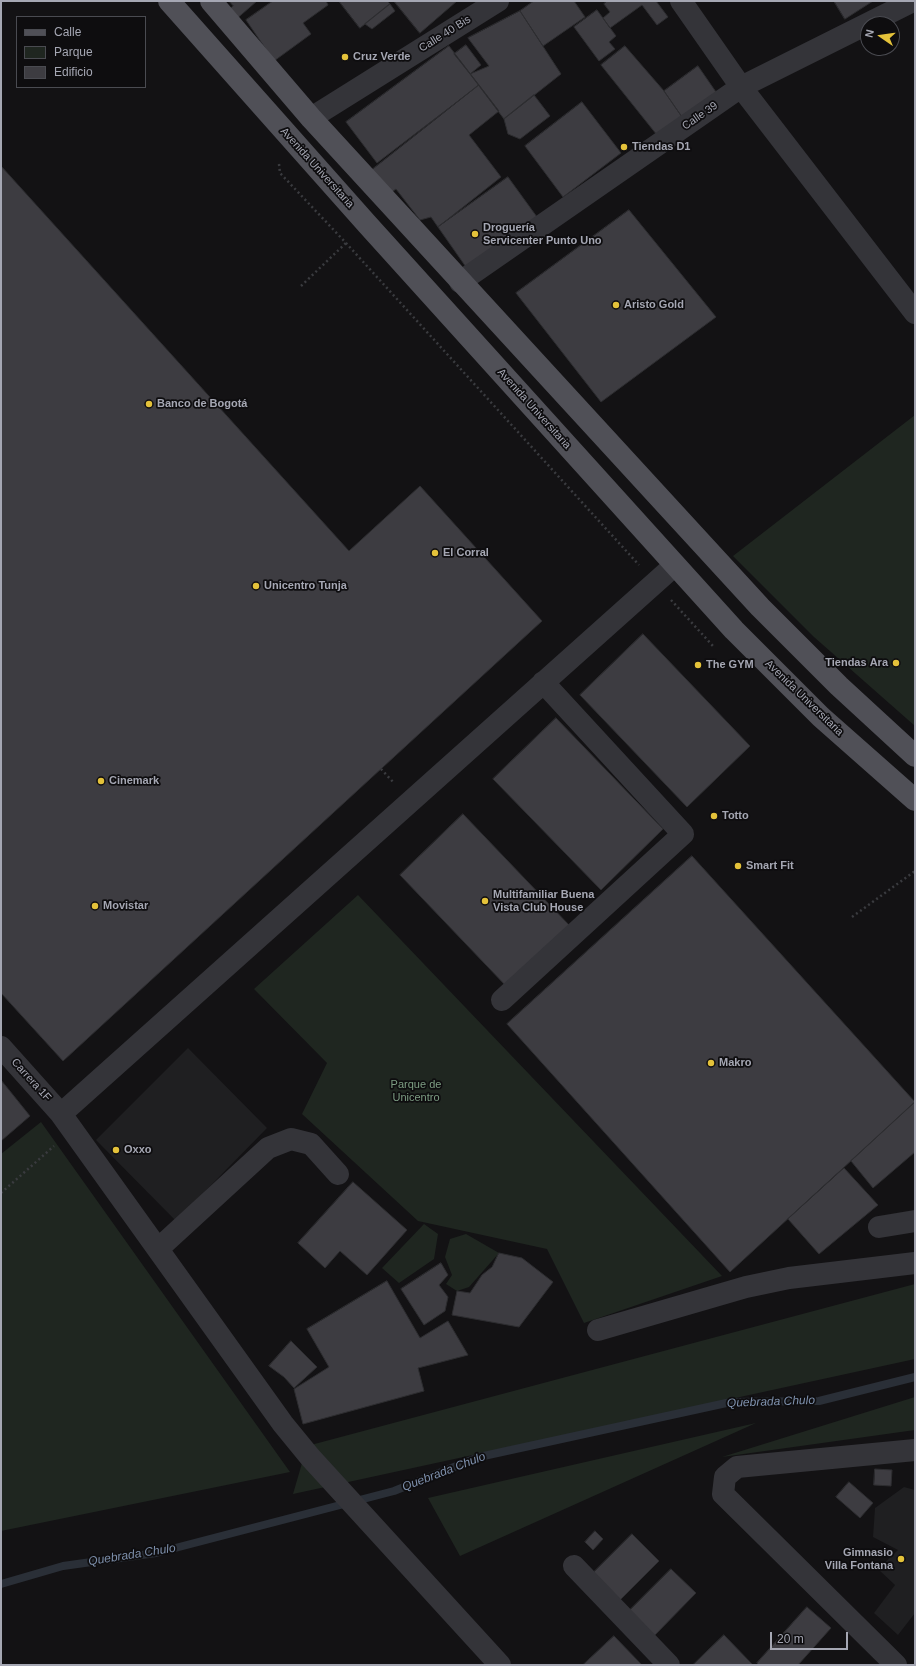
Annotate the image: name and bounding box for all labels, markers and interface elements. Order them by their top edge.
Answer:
street label: Calle 40 Bis [417,13,473,55]
legend [16,16,146,88]
north arrow [860,16,900,56]
text: Calle [54,25,81,39]
text: N [863,28,876,39]
text: Parque [54,45,93,59]
place label: Cruz Verde [353,50,410,64]
marker: Cruz Verde [340,52,350,62]
text: Edificio [54,65,93,79]
street label: Calle 39 [680,99,720,133]
street label: Avenida Universitaria [277,125,357,211]
place label: Tiendas D1 [632,140,690,154]
marker: Tiendas D1 [619,142,629,152]
place label: Droguería Servicenter Punto Uno [483,221,602,247]
marker: Droguería Servicenter Punto Uno [470,229,480,239]
place label: Aristo Gold [624,298,684,312]
marker: Aristo Gold [611,300,621,310]
street label: Avenida Universitaria [494,366,574,452]
place label: Banco de Bogotá [157,397,247,411]
marker: Banco de Bogotá [144,399,154,409]
place label: El Corral [443,546,489,560]
marker: El Corral [430,548,440,558]
place label: Unicentro Tunja [264,579,347,593]
marker: Unicentro Tunja [251,581,261,591]
place label: Tiendas Ara [825,656,888,670]
street label: Avenida Universitaria [762,657,846,739]
place label: The GYM [706,658,754,672]
marker: Tiendas Ara [891,658,901,668]
marker: The GYM [693,660,703,670]
place label: Cinemark [109,774,159,788]
marker: Cinemark [96,776,106,786]
place label: Totto [722,809,749,823]
marker: Totto [709,811,719,821]
place label: Smart Fit [746,859,794,873]
marker: Smart Fit [733,861,743,871]
place label: Multifamiliar Buena Vista Club House [493,888,594,914]
marker: Multifamiliar Buena Vista Club House [480,896,490,906]
place label: Movistar [103,899,148,913]
marker: Movistar [90,901,100,911]
street label: Carrera 1F [8,1056,54,1104]
place label: Makro [719,1056,751,1070]
marker: Makro [706,1058,716,1068]
park label: Parque de Unicentro [391,1078,441,1104]
place label: Oxxo [124,1143,152,1157]
marker: Oxxo [111,1145,121,1155]
water label: Quebrada Chulo [727,1393,815,1411]
water label: Quebrada Chulo [400,1449,488,1495]
water label: Quebrada Chulo [87,1541,177,1569]
place label: Gimnasio Villa Fontana [825,1546,893,1572]
marker: Gimnasio Villa Fontana [896,1554,906,1564]
scale bar [772,1624,850,1650]
text: 20 m [777,1632,804,1646]

